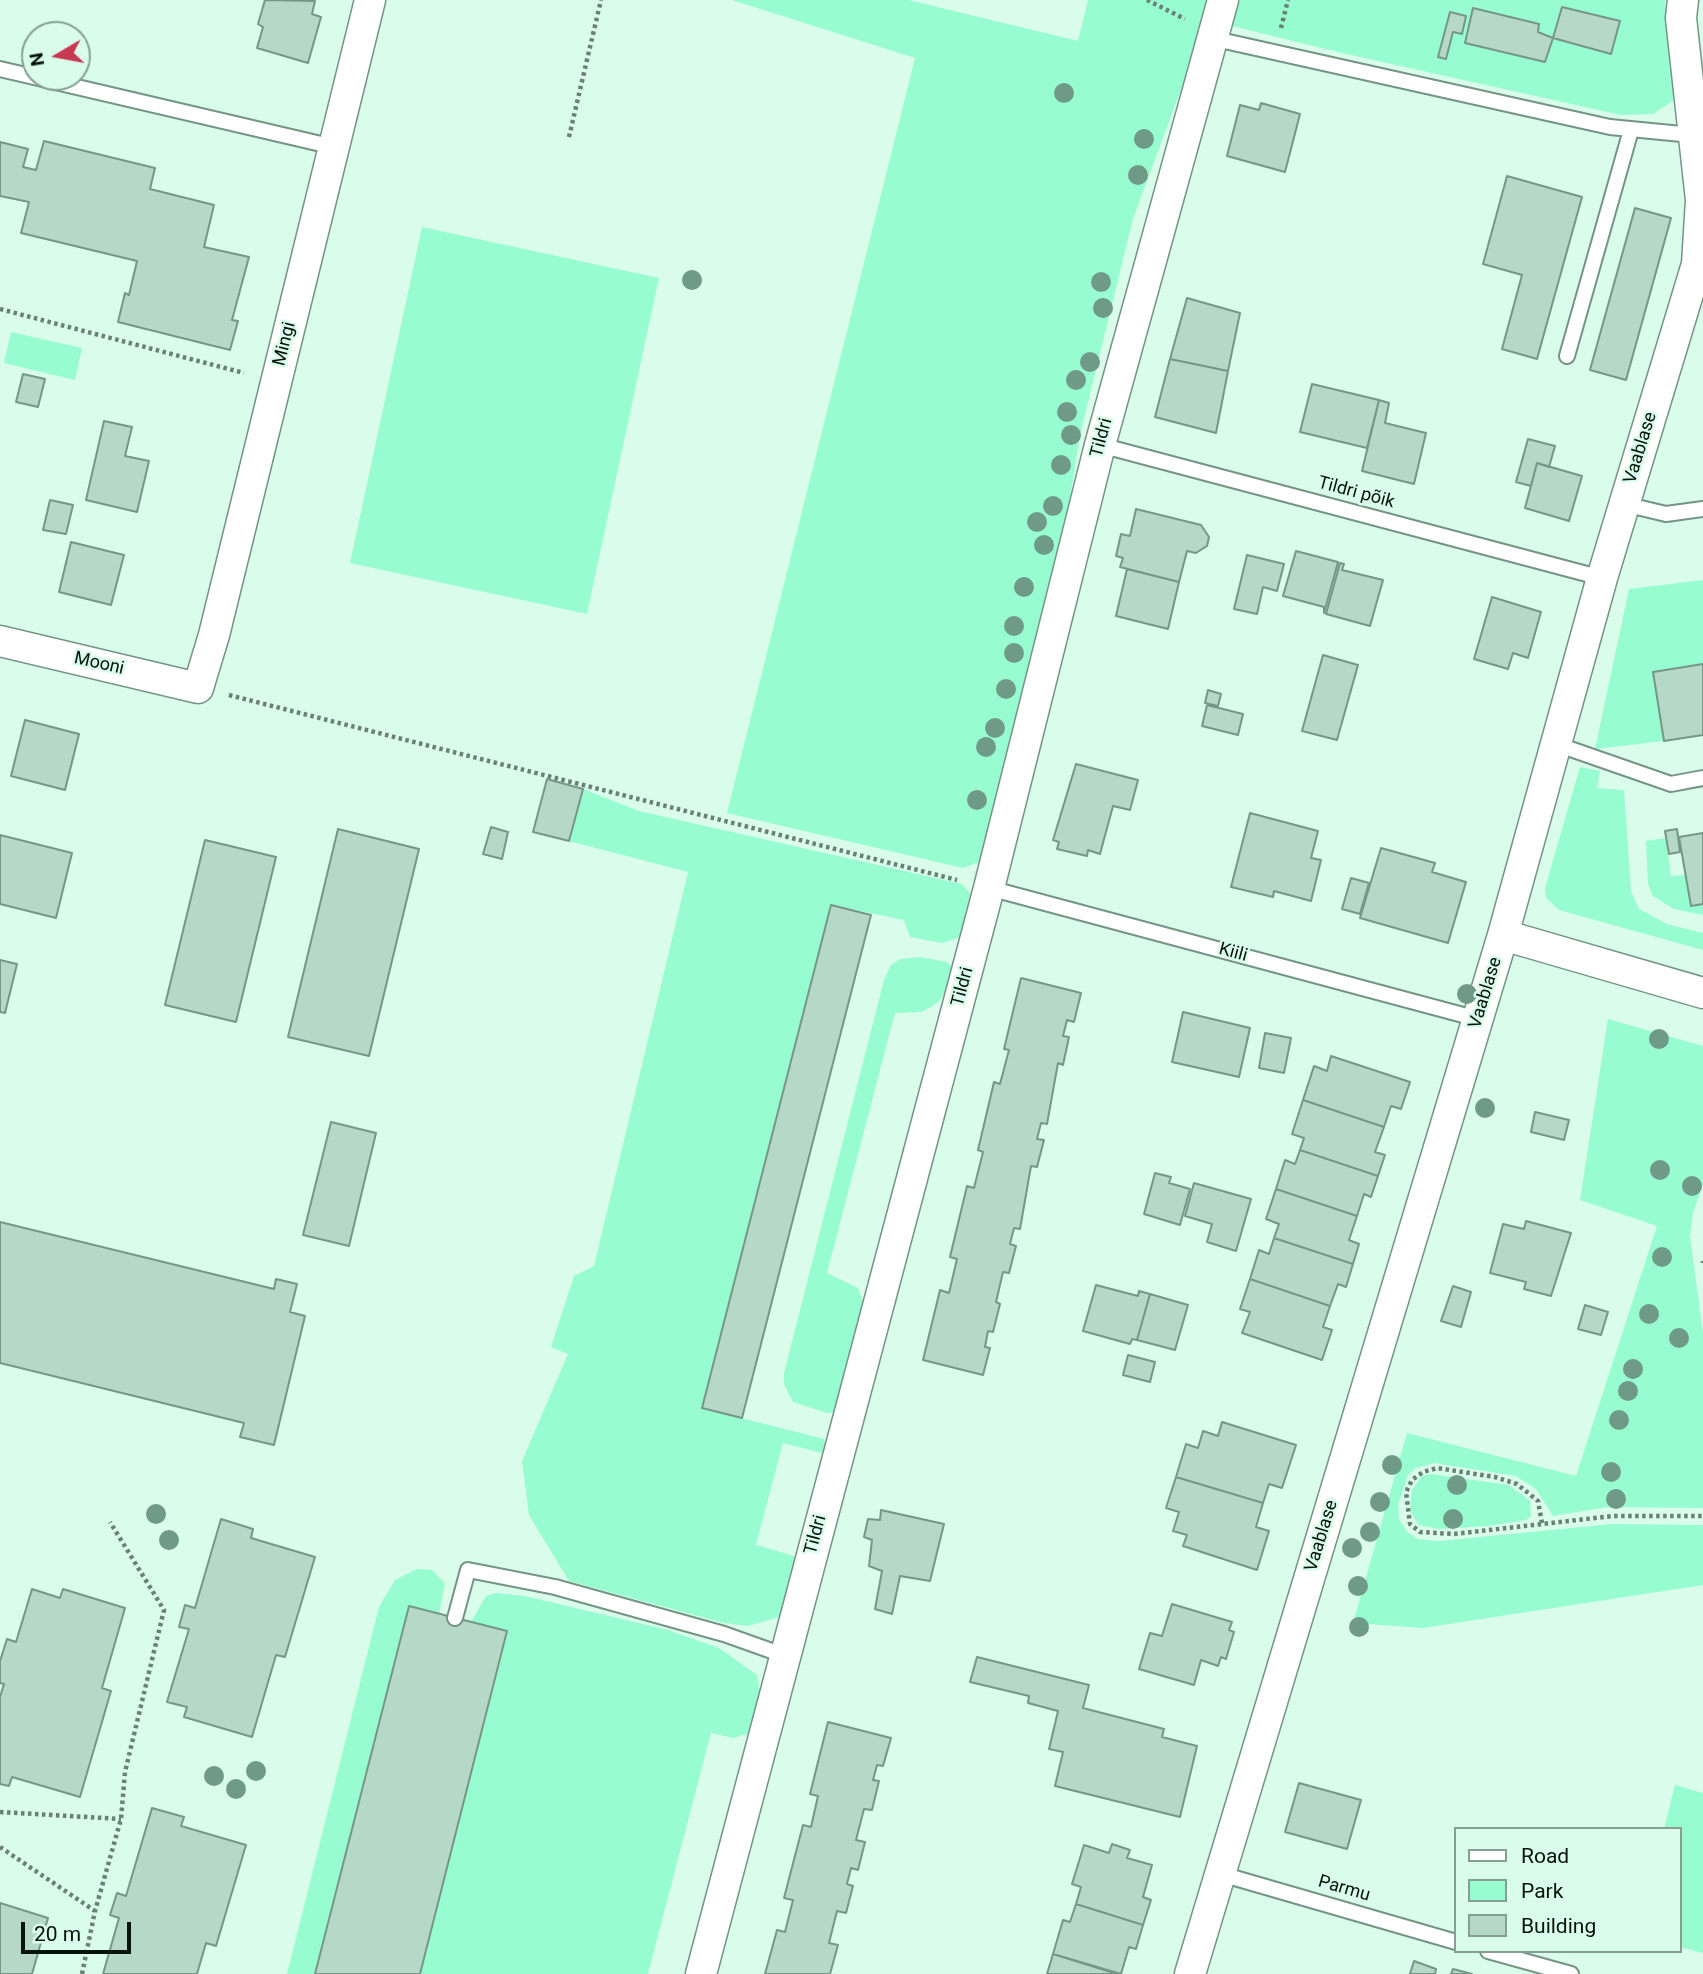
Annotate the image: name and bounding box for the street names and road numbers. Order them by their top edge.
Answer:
street label: Mingi [269,320,301,368]
street label: Vaablase [1620,410,1662,486]
street label: Tildri [1086,416,1118,460]
street label: Tildri põik [1315,472,1397,514]
street label: Mooni [72,648,126,680]
street label: Kiili [1216,939,1250,967]
street label: Vaablase [1465,955,1507,1031]
street label: Tildri [947,965,979,1009]
street label: Vaablase [1301,1498,1343,1574]
street label: Tildri [800,1513,832,1557]
street label: Parmu [1316,1871,1372,1907]

